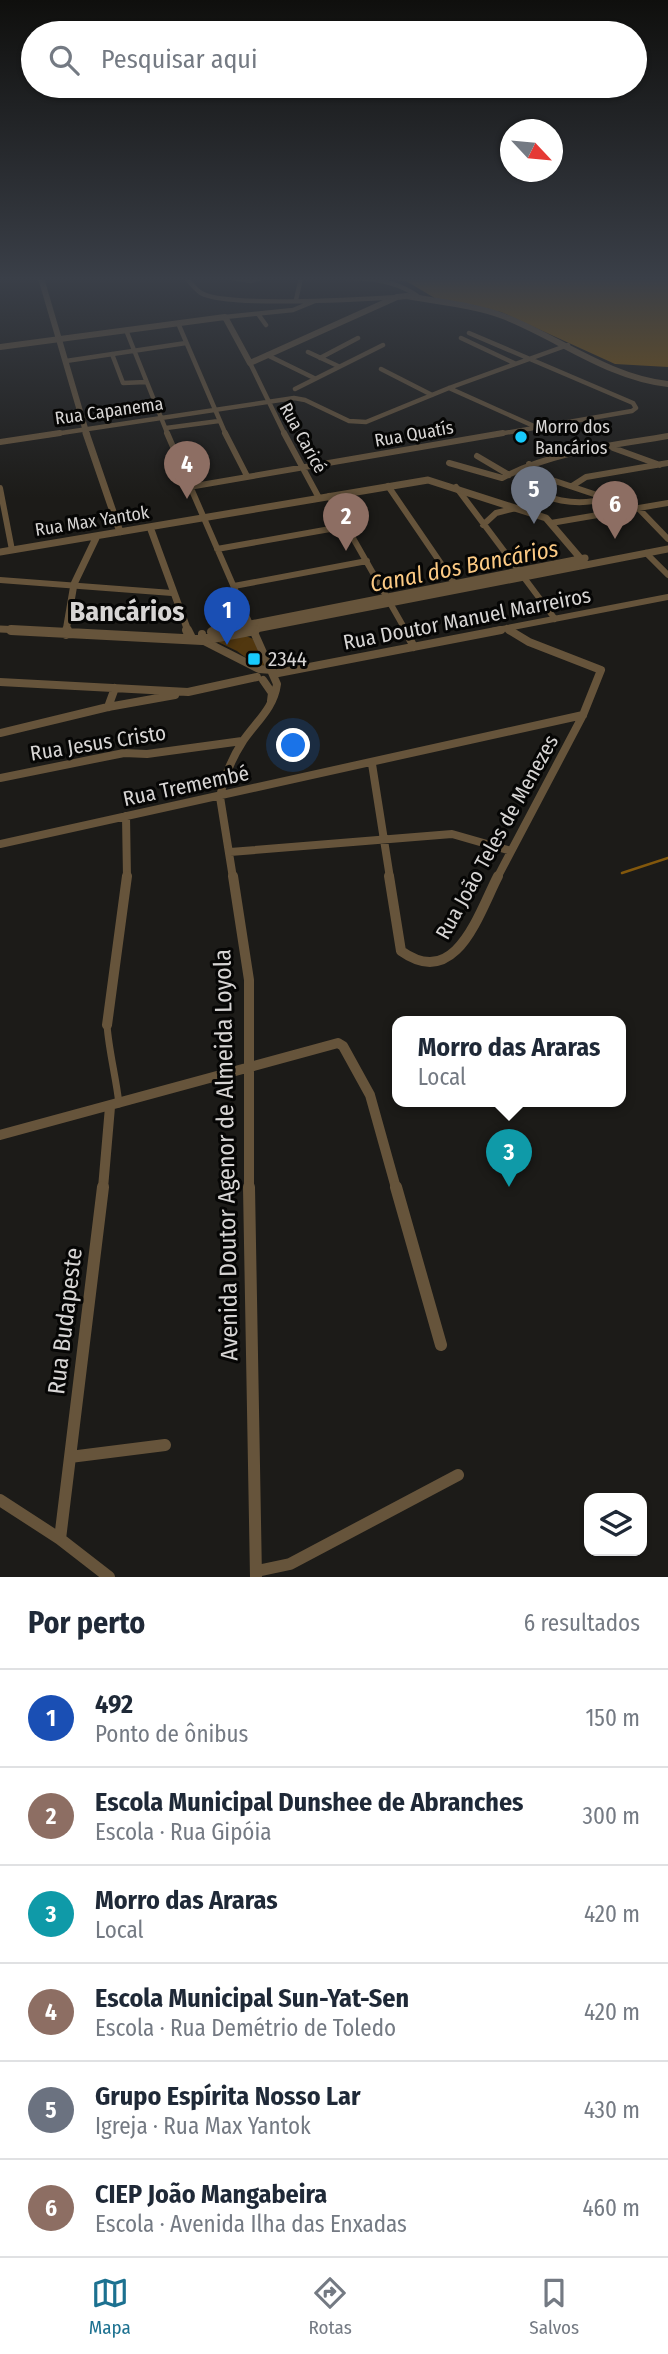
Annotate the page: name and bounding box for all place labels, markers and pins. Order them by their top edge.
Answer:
place label: Morro dos Bancários [535,416,610,459]
marker: Morro dos Bancários [513,429,529,445]
pin: 4 [164,441,210,499]
pin: 5 [511,466,557,524]
pin: 6 [592,481,638,539]
pin: 2 [323,493,369,551]
pin: 1 [204,587,250,645]
place label: 2344 [268,646,307,672]
marker: 2344 [246,651,262,667]
pin: 3 [486,1129,532,1187]

